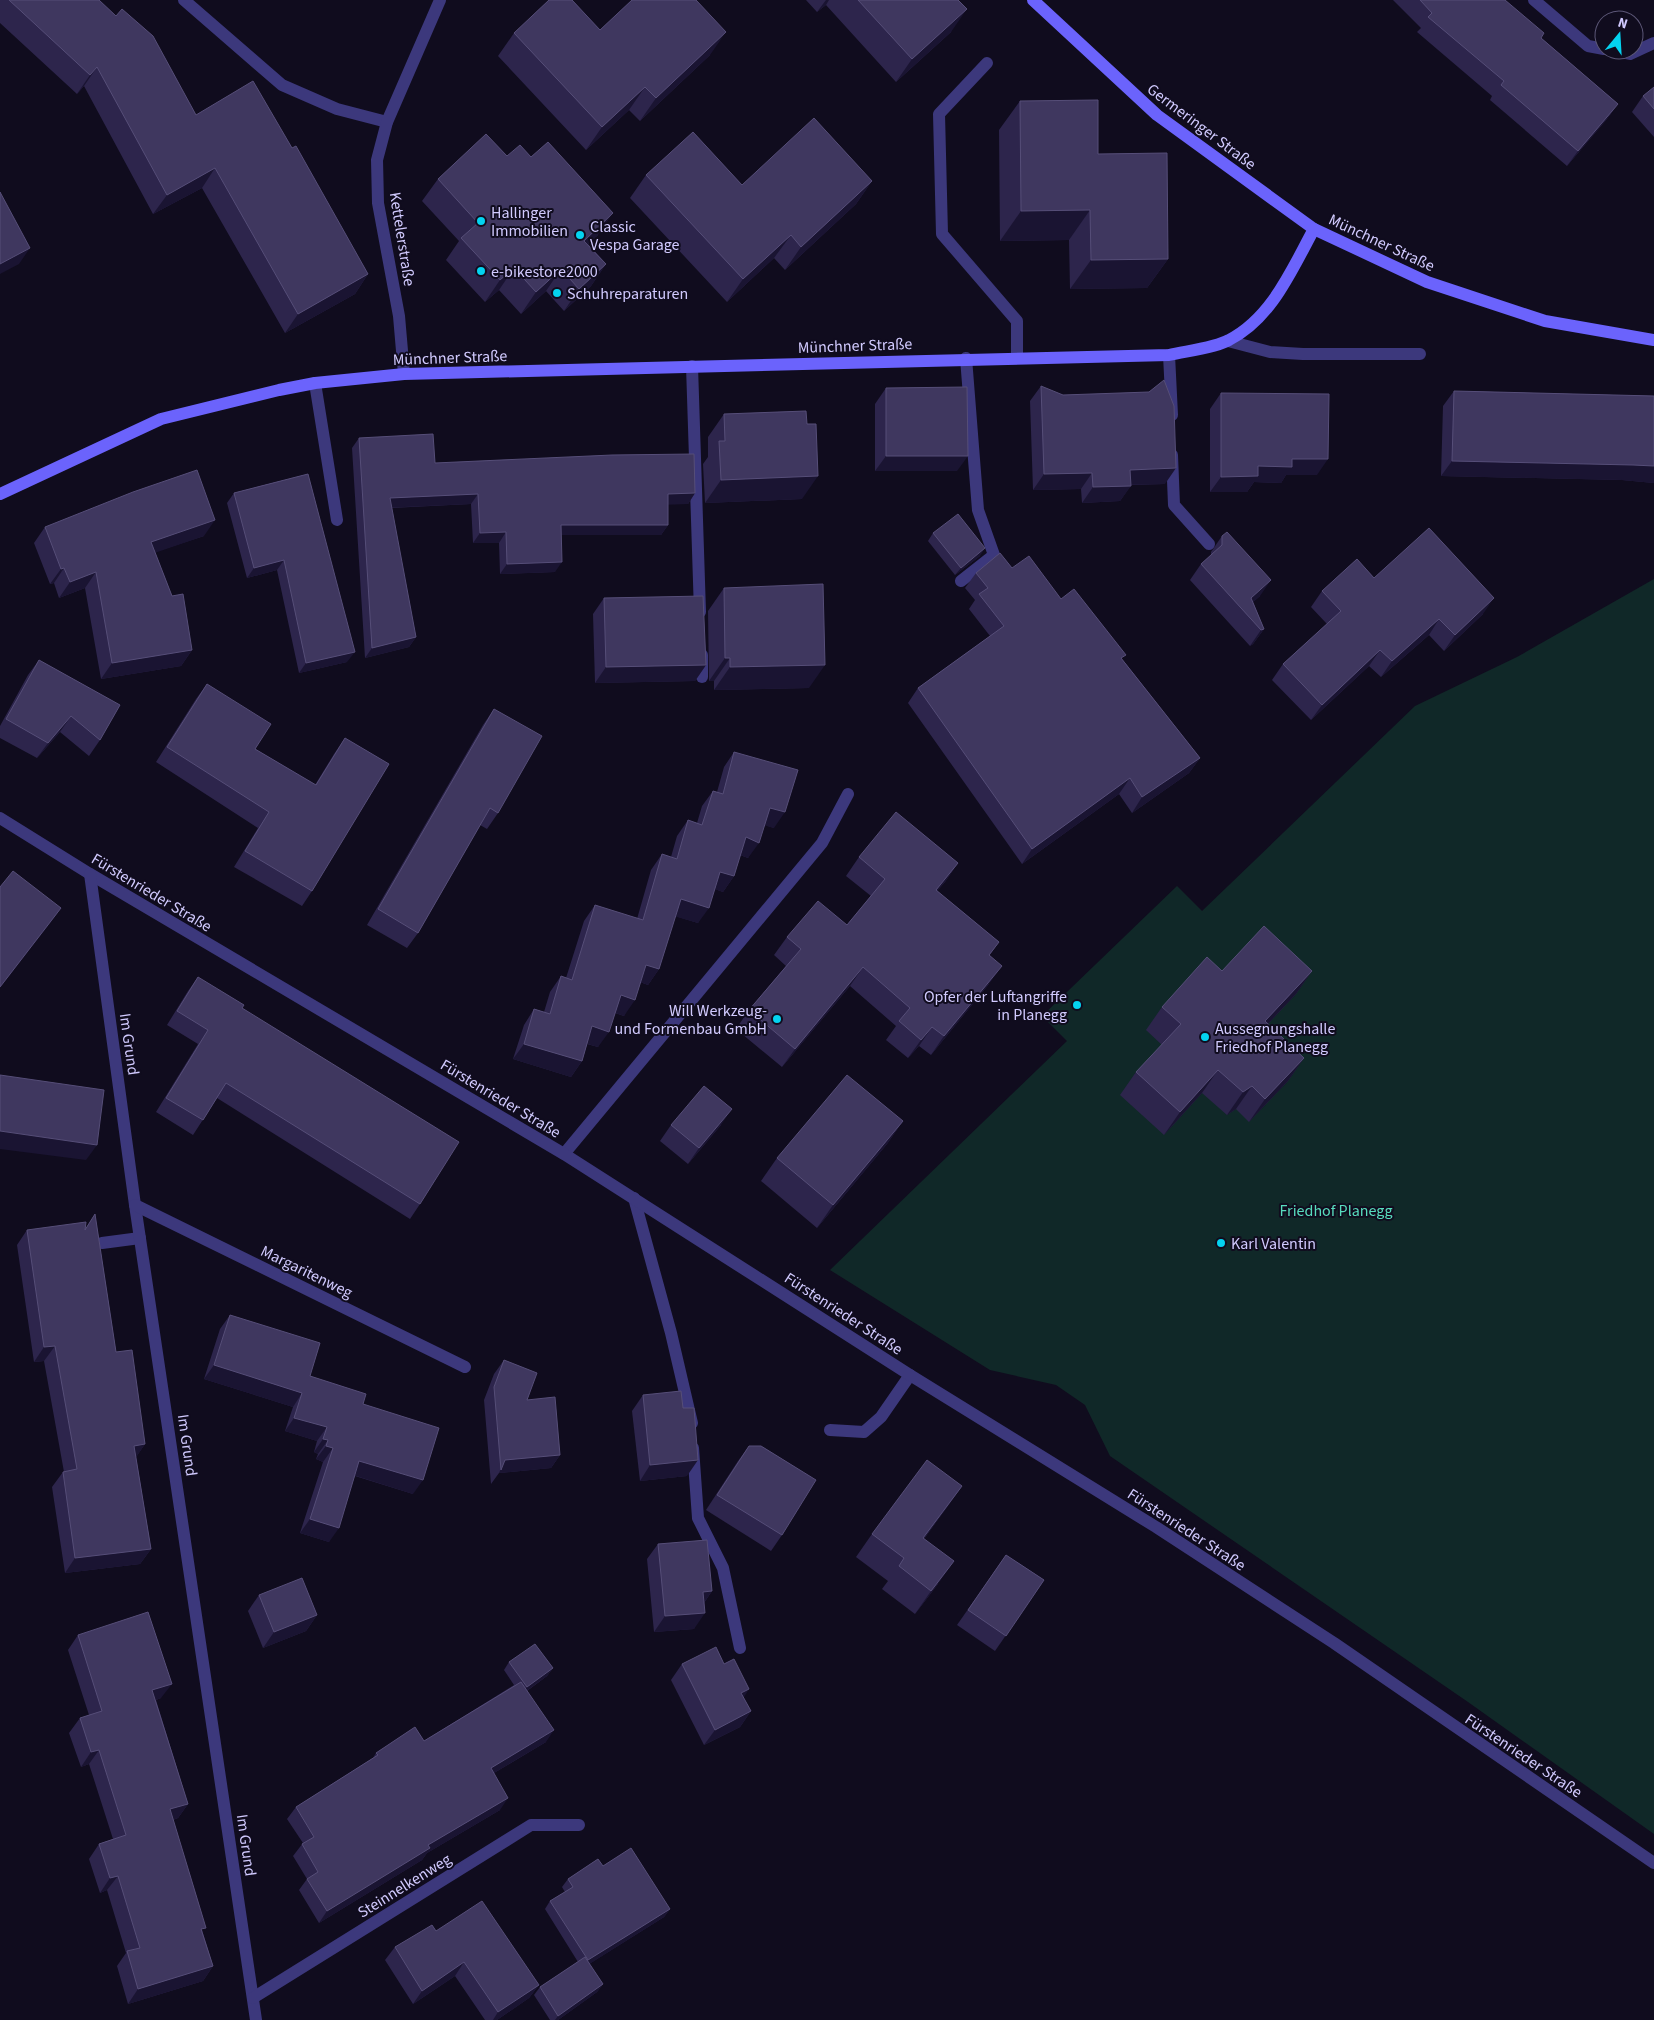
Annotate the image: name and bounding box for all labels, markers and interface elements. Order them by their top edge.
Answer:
north arrow [1594,10,1644,60]
text: N [1615,13,1630,35]
street label: Germeringer Straße [1142,79,1260,175]
street label: Kettelerstraße [384,191,420,288]
place label: Hallinger Immobilien [491,202,568,242]
street label: Münchner Straße [1325,209,1438,277]
marker: Hallinger Immobilien [475,215,487,227]
place label: Classic Vespa Garage [590,216,680,256]
marker: Classic Vespa Garage [574,229,586,241]
place label: e-bikestore2000 [491,261,598,283]
marker: e-bikestore2000 [475,265,487,277]
place label: Schuhreparaturen [567,283,688,305]
marker: Schuhreparaturen [551,287,563,299]
street label: Münchner Straße [797,333,913,359]
street label: Münchner Straße [392,345,508,371]
street label: Fürstenrieder Straße [87,848,216,938]
place label: Opfer der Luftangriffe in Planegg [924,986,1067,1026]
marker: Opfer der Luftangriffe in Planegg [1071,999,1083,1011]
place label: Will Werkzeug- und Formenbau GmbH [615,1000,767,1040]
street label: Im Grund [114,1012,144,1077]
marker: Will Werkzeug- und Formenbau GmbH [771,1013,783,1025]
place label: Aussegnungshalle Friedhof Planegg [1215,1018,1335,1058]
marker: Aussegnungshalle Friedhof Planegg [1199,1031,1211,1043]
street label: Fürstenrieder Straße [436,1054,565,1144]
park label: Friedhof Planegg [1280,1200,1392,1222]
place label: Karl Valentin [1231,1233,1316,1255]
marker: Karl Valentin [1215,1237,1227,1249]
street label: Margaritenweg [257,1240,356,1304]
street label: Fürstenrieder Straße [780,1267,907,1360]
street label: Im Grund [172,1413,202,1478]
street label: Fürstenrieder Straße [1123,1483,1250,1576]
street label: Fürstenrieder Straße [1460,1708,1586,1803]
street label: Im Grund [231,1813,261,1878]
street label: Steinnelkenweg [354,1848,455,1923]

